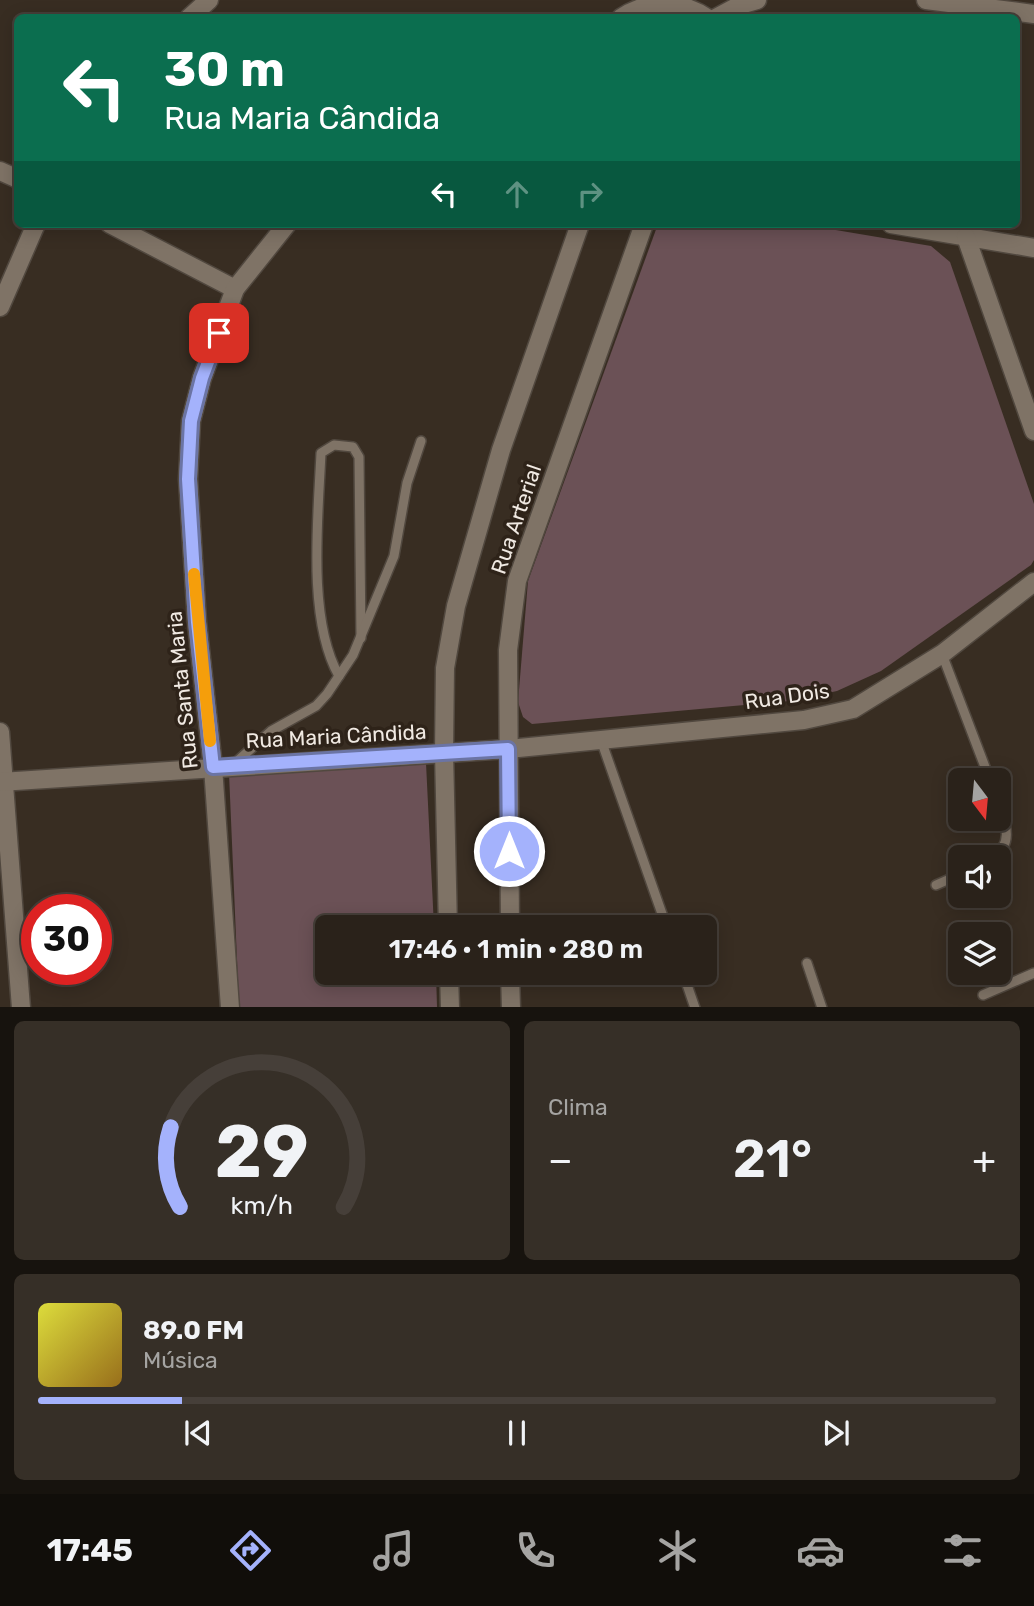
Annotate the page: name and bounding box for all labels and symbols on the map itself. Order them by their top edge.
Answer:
pin [189,303,249,363]
street label: Rua Arterial [486,461,546,577]
street label: Rua Santa Maria [161,610,203,770]
street label: Rua Dois [743,678,831,714]
street label: Rua Maria Cândida [245,719,427,753]
north arrow [948,768,1012,831]
position arrow [472,814,546,888]
speed limit sign: 30 [21,894,112,985]

